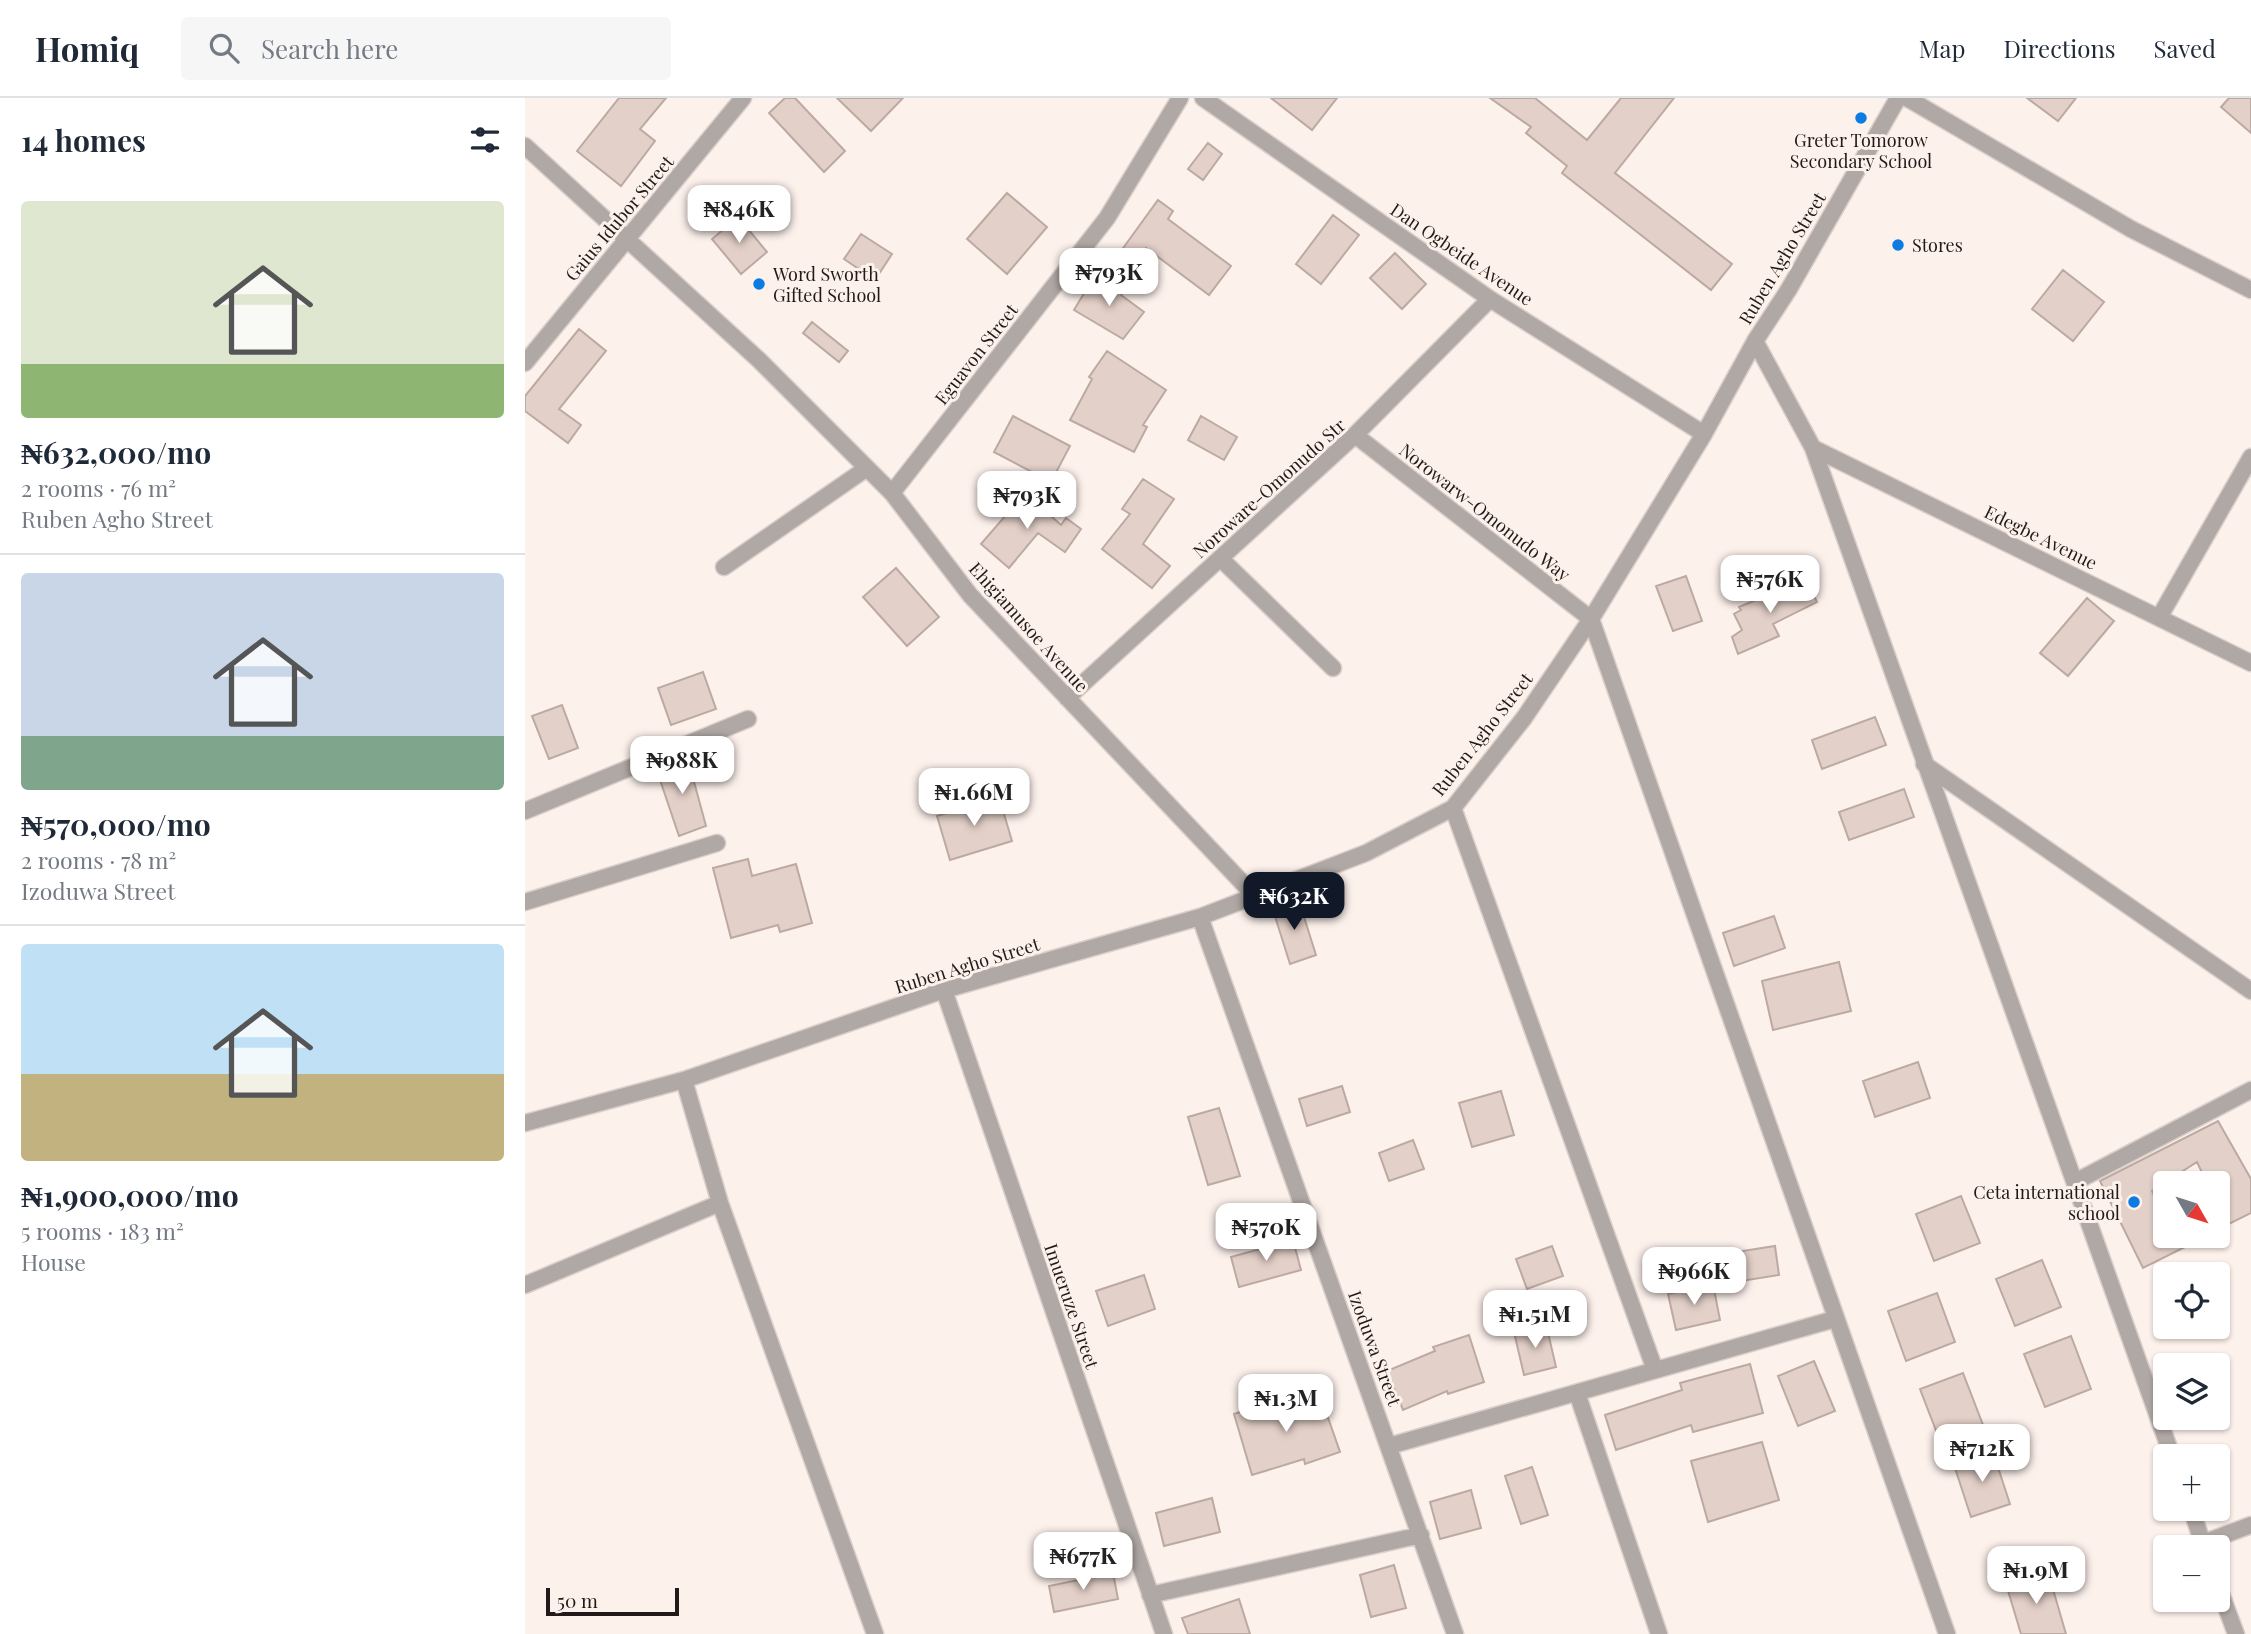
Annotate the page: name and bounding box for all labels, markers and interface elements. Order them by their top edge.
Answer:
search box [181,17,671,80]
text: Homiq [35,26,139,70]
icon: search [205,29,243,67]
text: Search here [261,31,398,66]
text: Map [1919,32,1965,64]
text: Directions [2003,32,2116,64]
text: Saved [2154,32,2216,64]
marker: Greter Tomorow Secondary School [1853,110,1869,126]
text: 14 homes [21,120,146,160]
icon: filters [466,121,504,159]
place label: Greter Tomorow Secondary School [1790,128,1932,173]
street label: Gaius Idubor Street [559,150,679,286]
pin: ₦846K [690,186,788,245]
street label: Ruben Agho Street [1733,187,1831,329]
text: ₦846K [704,192,774,223]
street label: Dan Ogbeide Avenue [1386,197,1538,311]
place label: Stores [1912,233,1963,257]
marker: Stores [1890,237,1906,253]
icon: home [200,247,326,373]
pin: ₦793K [1060,248,1158,308]
text: ₦793K [1075,255,1143,286]
place label: Word Sworth Gifted School [772,262,881,307]
marker: Word Sworth Gifted School [751,276,767,292]
street label: Eguavon Street [929,298,1023,409]
street label: Noroware-Omonudo Str [1188,413,1350,563]
text: ₦632,000/mo [21,432,211,472]
street label: Norowarw-Omonudo Way [1395,438,1575,586]
text: 2 rooms · 76 m² [21,472,176,503]
pin: ₦793K [978,472,1076,531]
text: ₦793K [993,478,1061,509]
street label: Edegbe Avenue [1981,499,2101,575]
text: Ruben Agho Street [21,503,213,534]
pin: ₦576K [1721,556,1819,615]
street label: Ehigiamusoe Avenue [964,557,1094,697]
text: ₦576K [1737,562,1803,593]
icon: home [200,619,326,745]
street label: Ruben Agho Street [1426,667,1538,801]
pin: ₦988K [633,736,731,796]
text: ₦988K [646,743,718,774]
pin: ₦1.66M [917,768,1031,828]
text: ₦1.66M [935,775,1013,806]
text: ₦570,000/mo [21,804,211,844]
text: 2 rooms · 78 m² [21,844,176,875]
pin: ₦632K [1245,872,1343,932]
text: Izoduwa Street [21,875,175,906]
text: ₦632K [1259,879,1329,910]
street label: Ruben Agho Street [892,931,1043,998]
icon: home [200,990,326,1116]
north arrow [2153,1171,2229,1248]
map controls [2153,1171,2230,1612]
text: ₦1,900,000/mo [21,1175,239,1215]
place label: Ceta international school [1973,1180,2120,1225]
marker: Ceta international school [2126,1194,2142,1210]
pin: ₦570K [1217,1204,1315,1263]
text: ₦570K [1232,1210,1300,1241]
text: 5 rooms · 183 m² [21,1215,184,1246]
street label: Imueruze Street [1039,1240,1105,1372]
text: House [21,1246,86,1277]
pin: ₦966K [1645,1248,1743,1307]
text: ₦966K [1658,1254,1730,1285]
button: locate [2153,1262,2230,1339]
street label: Izoduwa Street [1343,1287,1407,1409]
pin: ₦1.51M [1478,1290,1592,1350]
text: ₦1.51M [1499,1297,1571,1328]
button: layers [2153,1353,2230,1430]
pin: ₦1.3M [1237,1374,1335,1434]
text: ₦1.3M [1254,1381,1318,1412]
pin: ₦712K [1933,1424,2031,1484]
text: ₦712K [1950,1431,2014,1462]
button: + [2153,1444,2230,1521]
pin: ₦677K [1034,1532,1132,1592]
button: − [2153,1535,2230,1612]
text: ₦677K [1050,1539,1116,1570]
pin: ₦1.9M [1987,1546,2085,1606]
text: ₦1.9M [2003,1553,2069,1584]
scale bar [546,1585,679,1617]
text: 50 m [557,1587,598,1613]

